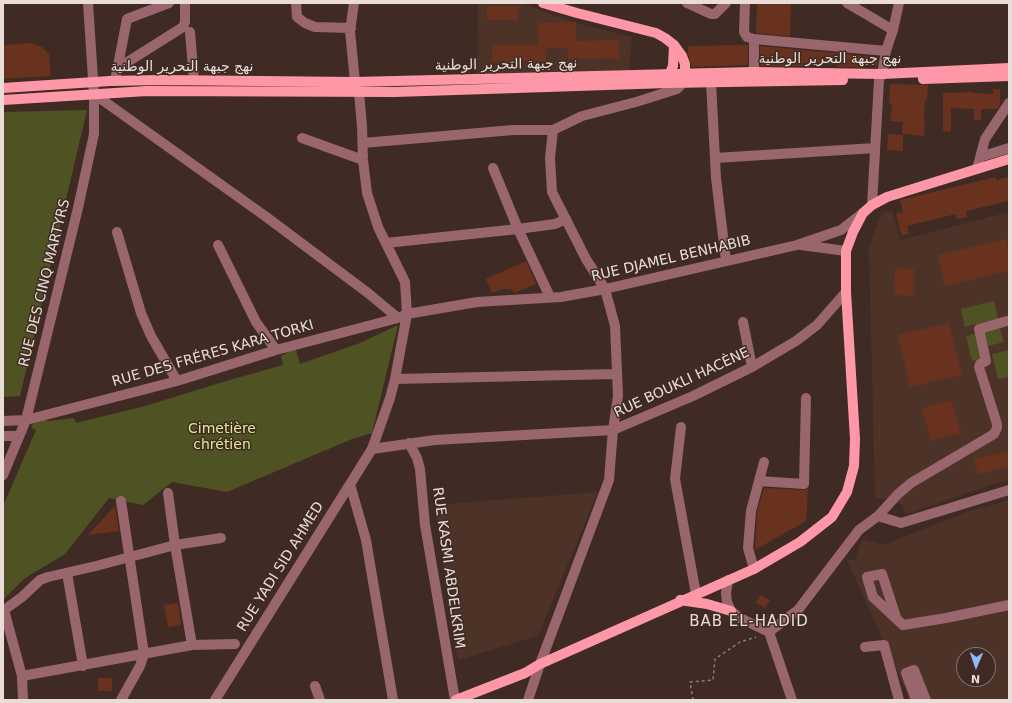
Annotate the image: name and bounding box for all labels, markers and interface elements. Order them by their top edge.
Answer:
street label: نهج جبهة التحرير الوطنية [759,51,901,67]
street label: نهج جبهة التحرير الوطنية [434,55,578,75]
street label: نهج جبهة التحرير الوطنية [111,59,253,75]
street label: RUE DES CINQ MARTYRS [16,197,74,369]
street label: RUE DJAMEL BENHABIB [590,232,752,286]
street label: RUE DES FRÉRES KARA TORKI [110,317,316,391]
street label: RUE BOUKLI HACÈNE [612,344,752,422]
park label: Cimetière chrétien [188,421,256,454]
street label: RUE KASMI ABDELKRIM [428,486,468,650]
street label: RUE YADI SID AHMED [234,499,328,635]
district label: BAB EL-HADID [689,613,809,631]
north arrow [956,647,996,687]
text: N [971,672,980,685]

